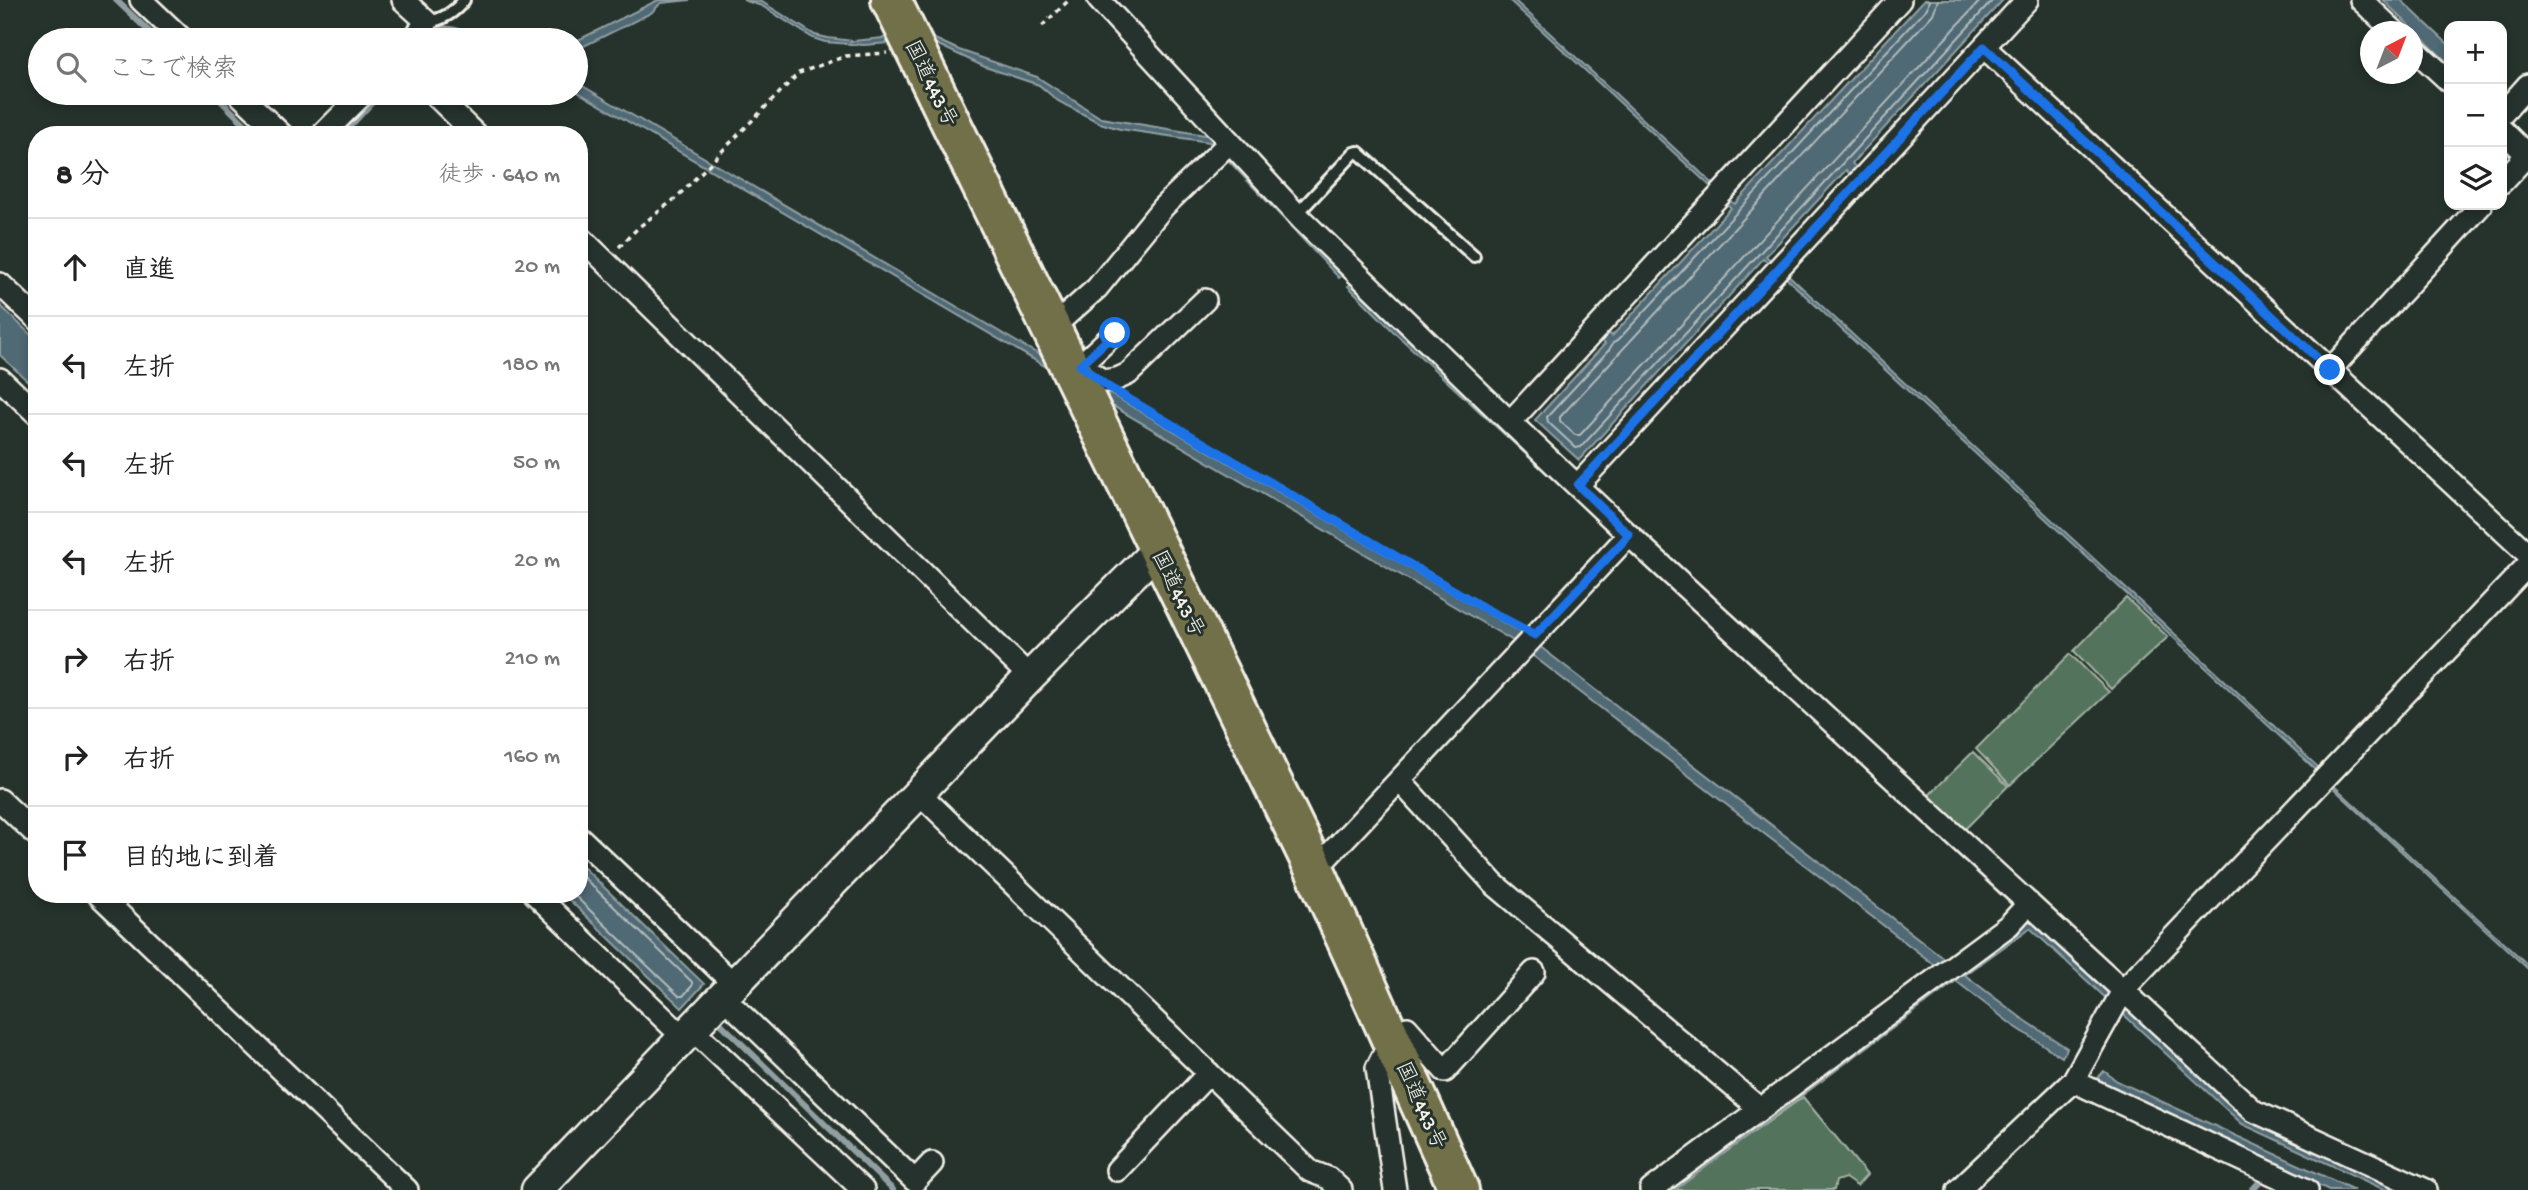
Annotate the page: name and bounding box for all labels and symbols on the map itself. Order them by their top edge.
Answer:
north arrow [2360,21,2423,84]
street label: 国道443号 [897,36,962,132]
route start [1099,317,1130,348]
route end [2314,354,2345,385]
street label: 国道443号 [1144,546,1209,642]
street label: 国道443号 [1388,1058,1450,1154]

